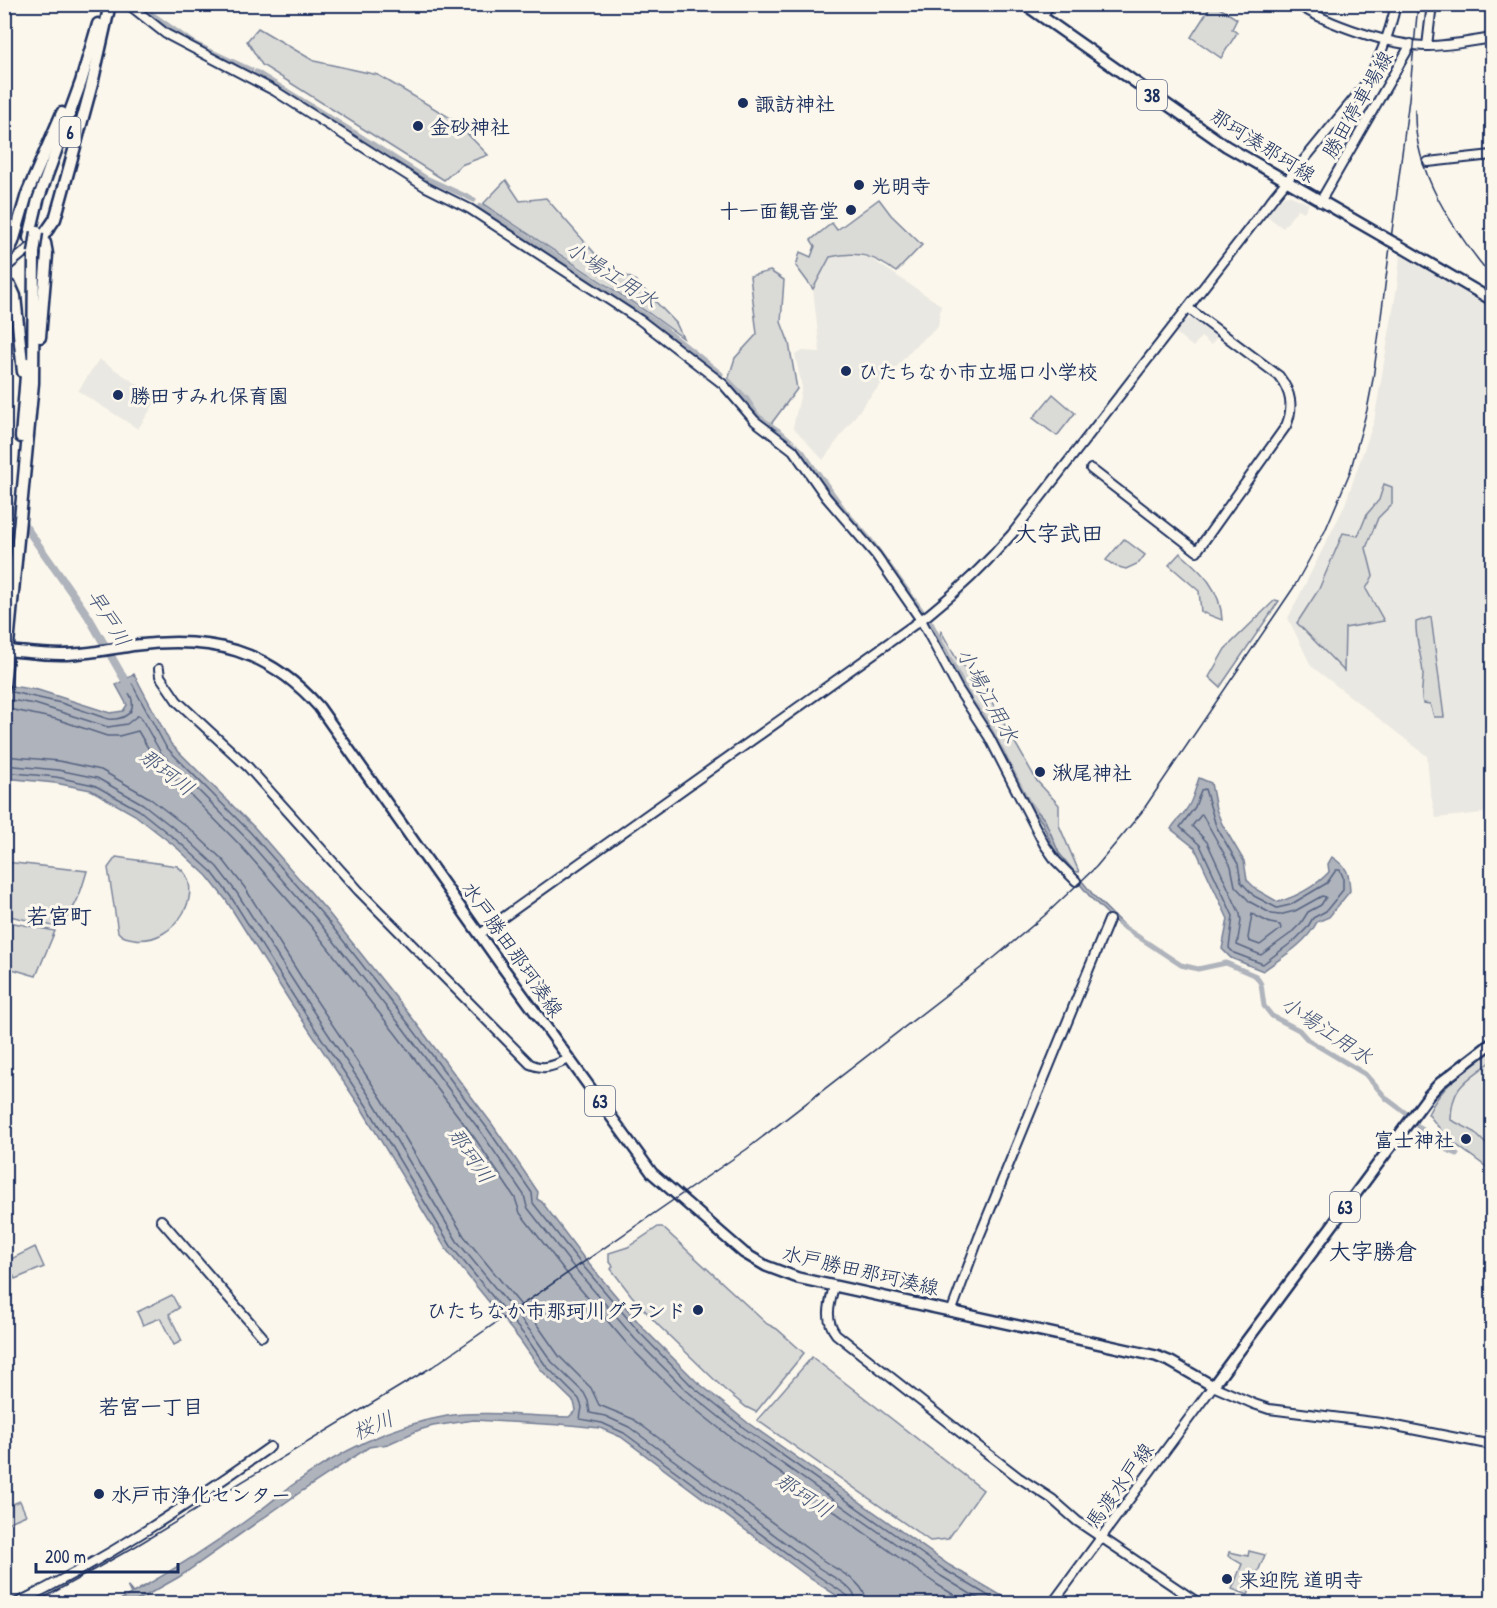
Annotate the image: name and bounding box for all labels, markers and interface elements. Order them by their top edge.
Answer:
street label: 勝田停車場線 [1315,45,1399,163]
road number: 38 [1137,80,1167,110]
place label: 諏訪神社 [755,90,835,117]
marker: 諏訪神社 [736,96,750,110]
street label: 那珂湊那珂線 [1205,102,1321,188]
place label: 金砂神社 [430,113,510,140]
road number: 6 [60,117,80,147]
marker: 金砂神社 [411,119,425,133]
place label: 光明寺 [871,172,931,199]
marker: 光明寺 [852,178,866,192]
place label: 十一面観音堂 [719,197,839,224]
marker: 十一面観音堂 [844,203,858,217]
water label: 小場江用水 [560,233,664,315]
place label: ひたちなか市立堀口小学校 [858,358,1098,385]
marker: ひたちなか市立堀口小学校 [839,364,853,378]
place label: 勝田すみれ保育園 [130,382,288,409]
marker: 勝田すみれ保育園 [111,388,125,402]
district label: 大字武田 [1015,518,1103,548]
water label: 早戸川 [80,584,138,652]
water label: 小場江用水 [950,642,1026,748]
water label: 那珂川 [133,741,201,803]
place label: 湫尾神社 [1052,759,1132,786]
marker: 湫尾神社 [1033,765,1047,779]
street label: 水戸勝田那珂湊線 [456,876,570,1022]
district label: 若宮町 [26,901,92,931]
water label: 小場江用水 [1275,989,1379,1071]
road number: 63 [585,1086,615,1116]
water label: 那珂川 [441,1121,501,1189]
place label: 富士神社 [1374,1126,1454,1153]
marker: 富士神社 [1459,1132,1473,1146]
road number: 63 [1330,1192,1360,1222]
district label: 大字勝倉 [1329,1236,1417,1266]
street label: 水戸勝田那珂湊線 [780,1239,942,1301]
place label: ひたちなか市那珂川グランド [426,1297,686,1324]
marker: ひたちなか市那珂川グランド [691,1303,705,1317]
district label: 若宮一丁目 [99,1392,204,1421]
water label: 桜川 [348,1403,398,1447]
street label: 馬渡水戸線 [1079,1437,1159,1533]
water label: 那珂川 [770,1465,838,1525]
place label: 水戸市浄化センター [111,1481,291,1508]
marker: 水戸市浄化センター [92,1487,106,1501]
scale bar [36,1536,178,1574]
text: 200 m [45,1544,86,1569]
place label: 来迎院 道明寺 [1239,1566,1364,1593]
marker: 来迎院 道明寺 [1220,1572,1234,1586]

